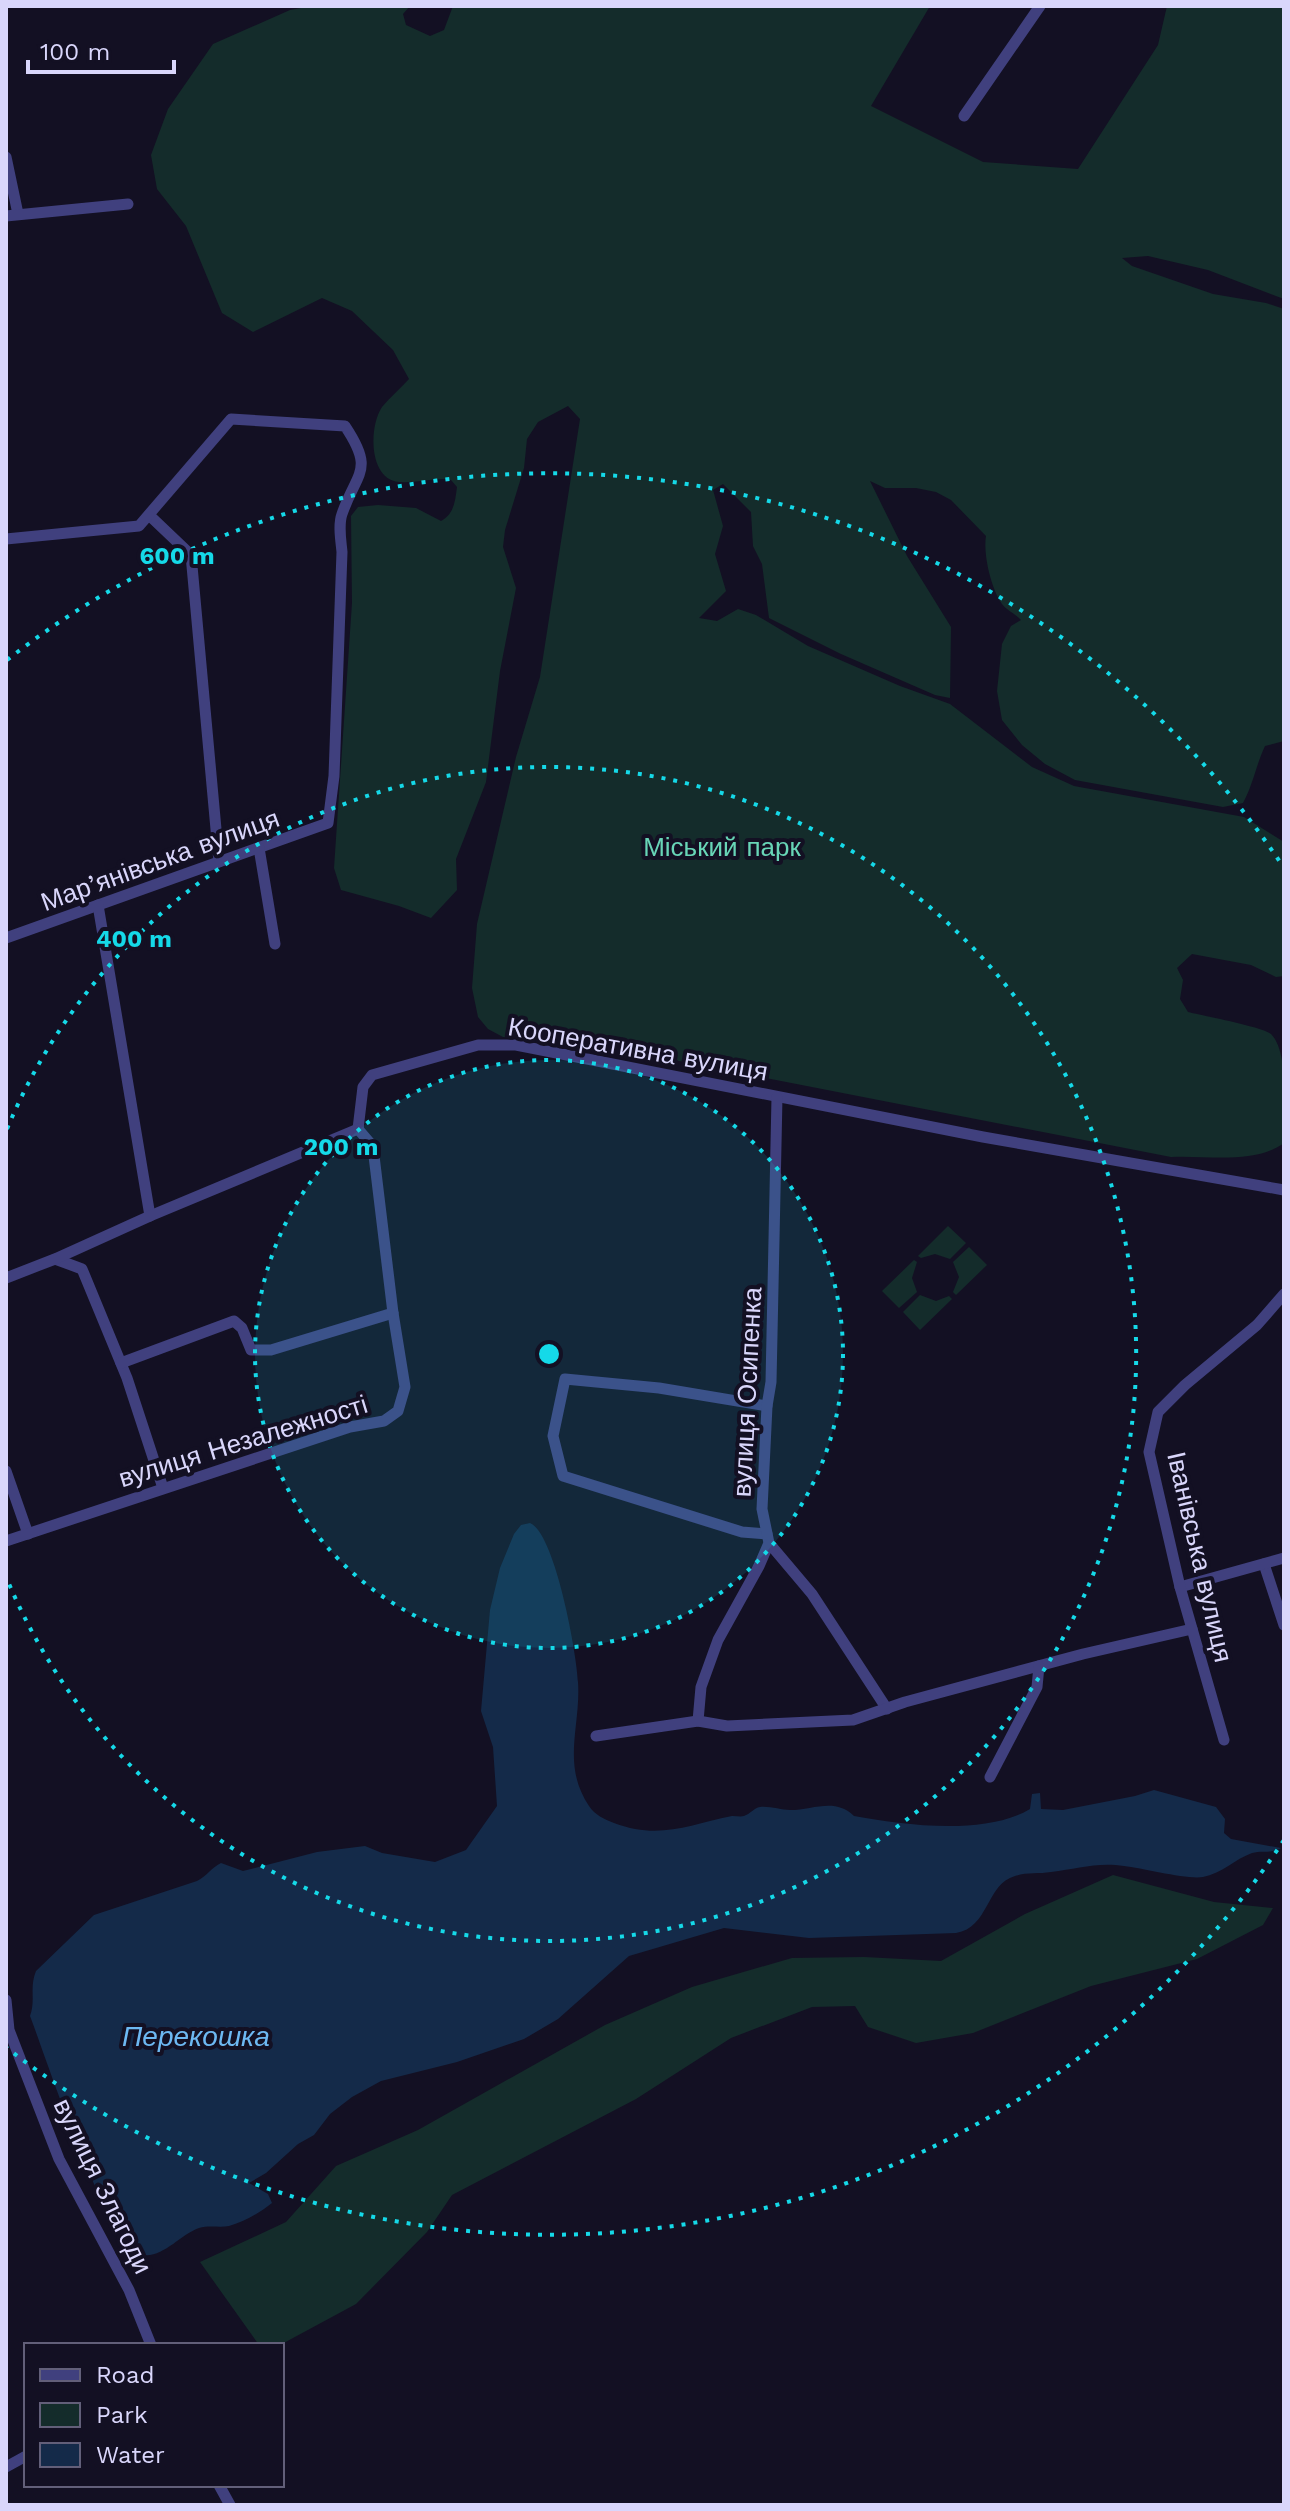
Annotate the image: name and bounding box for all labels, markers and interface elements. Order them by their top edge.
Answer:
scale bar [28,24,174,74]
text: 100 m [40,38,110,66]
text: 600 m [139,542,215,570]
street label: Мар’янівська вулиця [37,803,283,917]
park label: Міський парк [643,832,801,862]
text: 400 m [96,925,172,953]
street label: Кооперативна вулиця [506,1011,770,1087]
text: 200 m [304,1133,378,1161]
street label: вулиця Осипенка [727,1286,768,1498]
centre of rings [535,1340,563,1368]
street label: вулиця Незалежності [115,1389,371,1493]
street label: Іванівська вулиця [1161,1449,1239,1665]
water label: Перекошка [122,2020,270,2053]
street label: вулиця Злагоди [48,2094,158,2278]
legend [24,2343,284,2487]
text: Road [96,2361,155,2389]
text: Park [96,2401,148,2429]
text: Water [96,2441,165,2469]

